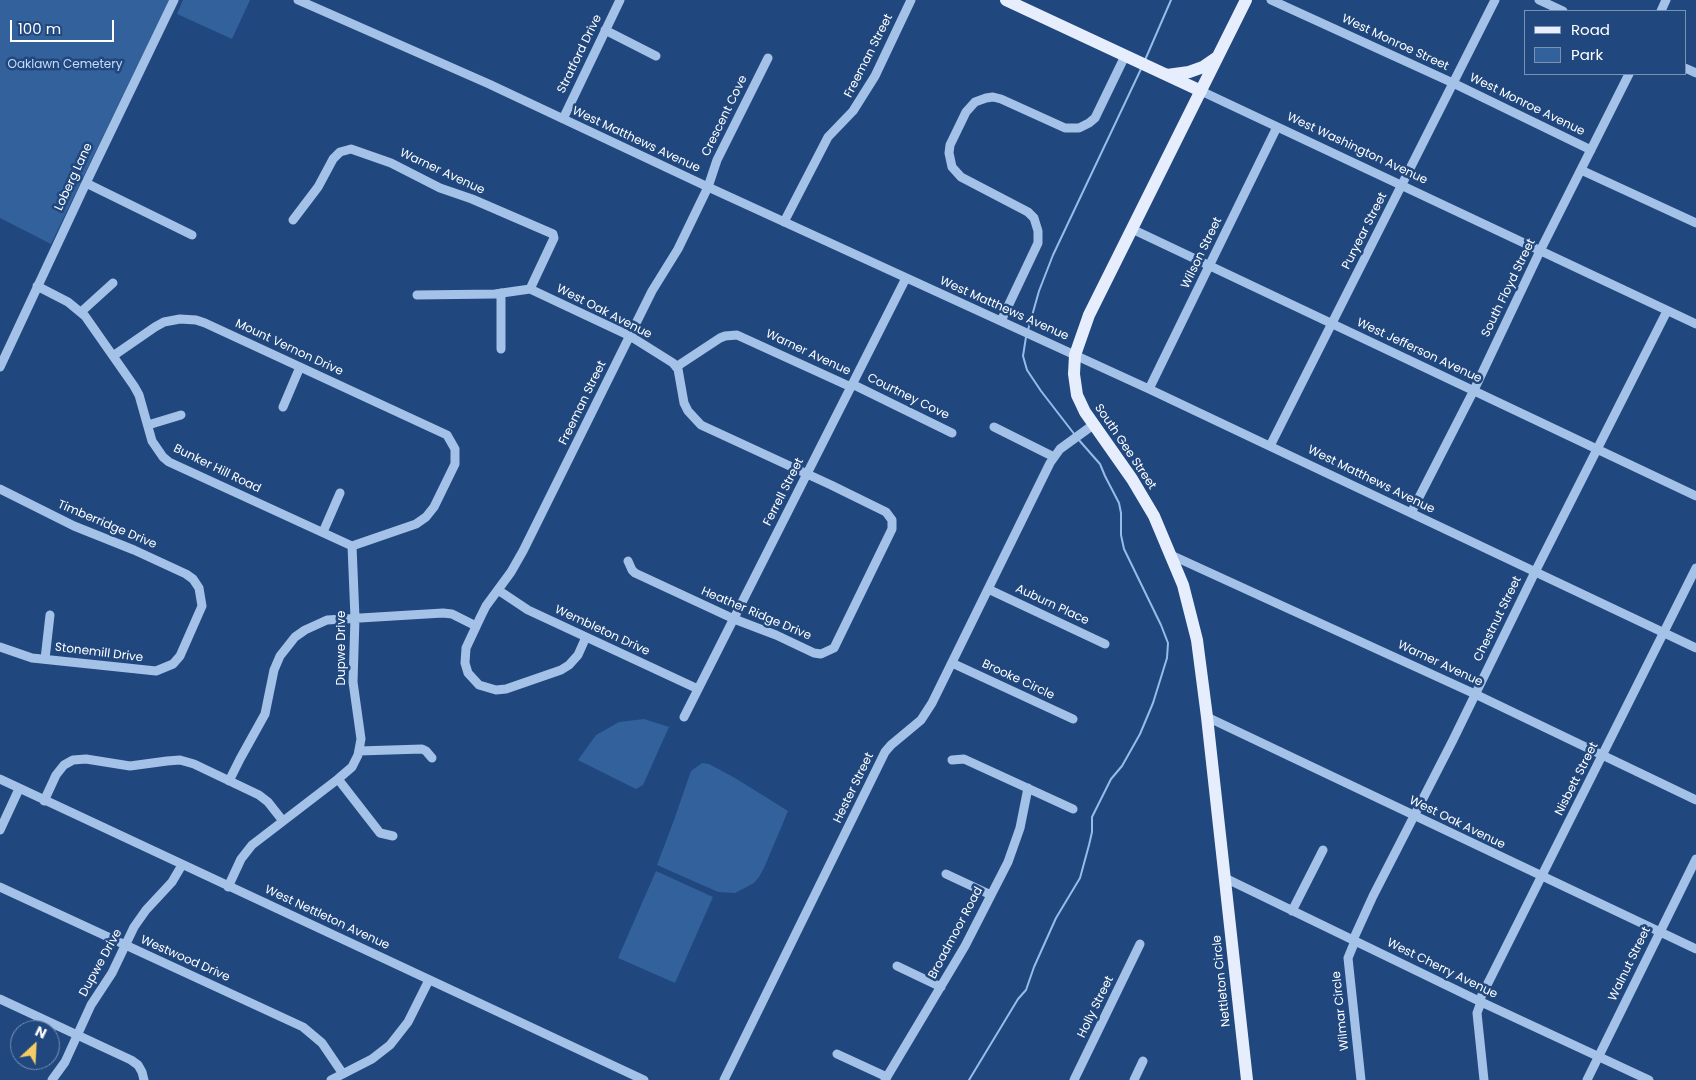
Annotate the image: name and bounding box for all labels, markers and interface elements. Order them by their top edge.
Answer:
scale bar [12,10,116,42]
legend [1524,10,1686,75]
street label: Stratford Drive [555,12,605,96]
street label: Freeman Street [842,12,896,100]
street label: West Monroe Street [1339,12,1451,74]
text: 100 m [18,18,61,39]
text: Road [1571,19,1610,40]
text: Park [1571,44,1603,65]
park label: Oaklawn Cemetery [7,58,123,72]
street label: West Monroe Avenue [1467,71,1587,139]
street label: Crescent Cove [699,73,751,159]
street label: West Matthews Avenue [570,104,702,176]
street label: West Washington Avenue [1284,110,1430,188]
street label: Loberg Lane [52,141,96,213]
street label: Warner Avenue [397,146,487,198]
street label: Puryear Street [1339,190,1391,272]
street label: Wilson Street [1179,215,1225,291]
street label: South Floyd Street [1479,237,1539,339]
street label: West Matthews Avenue [937,274,1071,344]
street label: West Oak Avenue [554,282,654,342]
street label: West Jefferson Avenue [1354,316,1484,386]
street label: Mount Vernon Drive [233,317,345,379]
street label: Warner Avenue [763,327,853,379]
street label: Freeman Street [556,359,610,447]
street label: Courtney Cove [865,371,951,423]
street label: South Gee Street [1091,401,1159,493]
street label: Bunker Hill Road [171,442,263,496]
street label: West Matthews Avenue [1305,443,1437,517]
street label: Ferrell Street [761,456,807,528]
street label: Timberridge Drive [55,498,159,552]
street label: Chestnut Street [1471,574,1525,664]
street label: Auburn Place [1013,582,1091,628]
street label: Heather Ridge Drive [699,584,813,644]
street label: Wembleton Drive [552,603,652,659]
street label: Dupwe Drive [335,611,349,685]
street label: Warner Avenue [1395,638,1485,690]
street label: Stonemill Drive [54,640,144,666]
street label: Brooke Circle [979,657,1057,703]
street label: Nisbett Street [1552,740,1602,818]
street label: Hester Street [831,750,877,826]
street label: West Oak Avenue [1407,794,1507,852]
street label: West Nettleton Avenue [262,883,392,953]
street label: Broadmoor Road [926,884,986,982]
street label: Walnut Street [1606,925,1654,1003]
street label: Dupwe Drive [77,927,125,999]
street label: Westwood Drive [138,933,232,985]
street label: Nettleton Circle [1210,934,1234,1028]
street label: West Cherry Avenue [1384,936,1500,1002]
street label: Wilmar Circle [1330,970,1352,1052]
street label: Holly Street [1075,974,1117,1040]
north arrow [10,1020,60,1070]
text: N [32,1021,50,1044]

